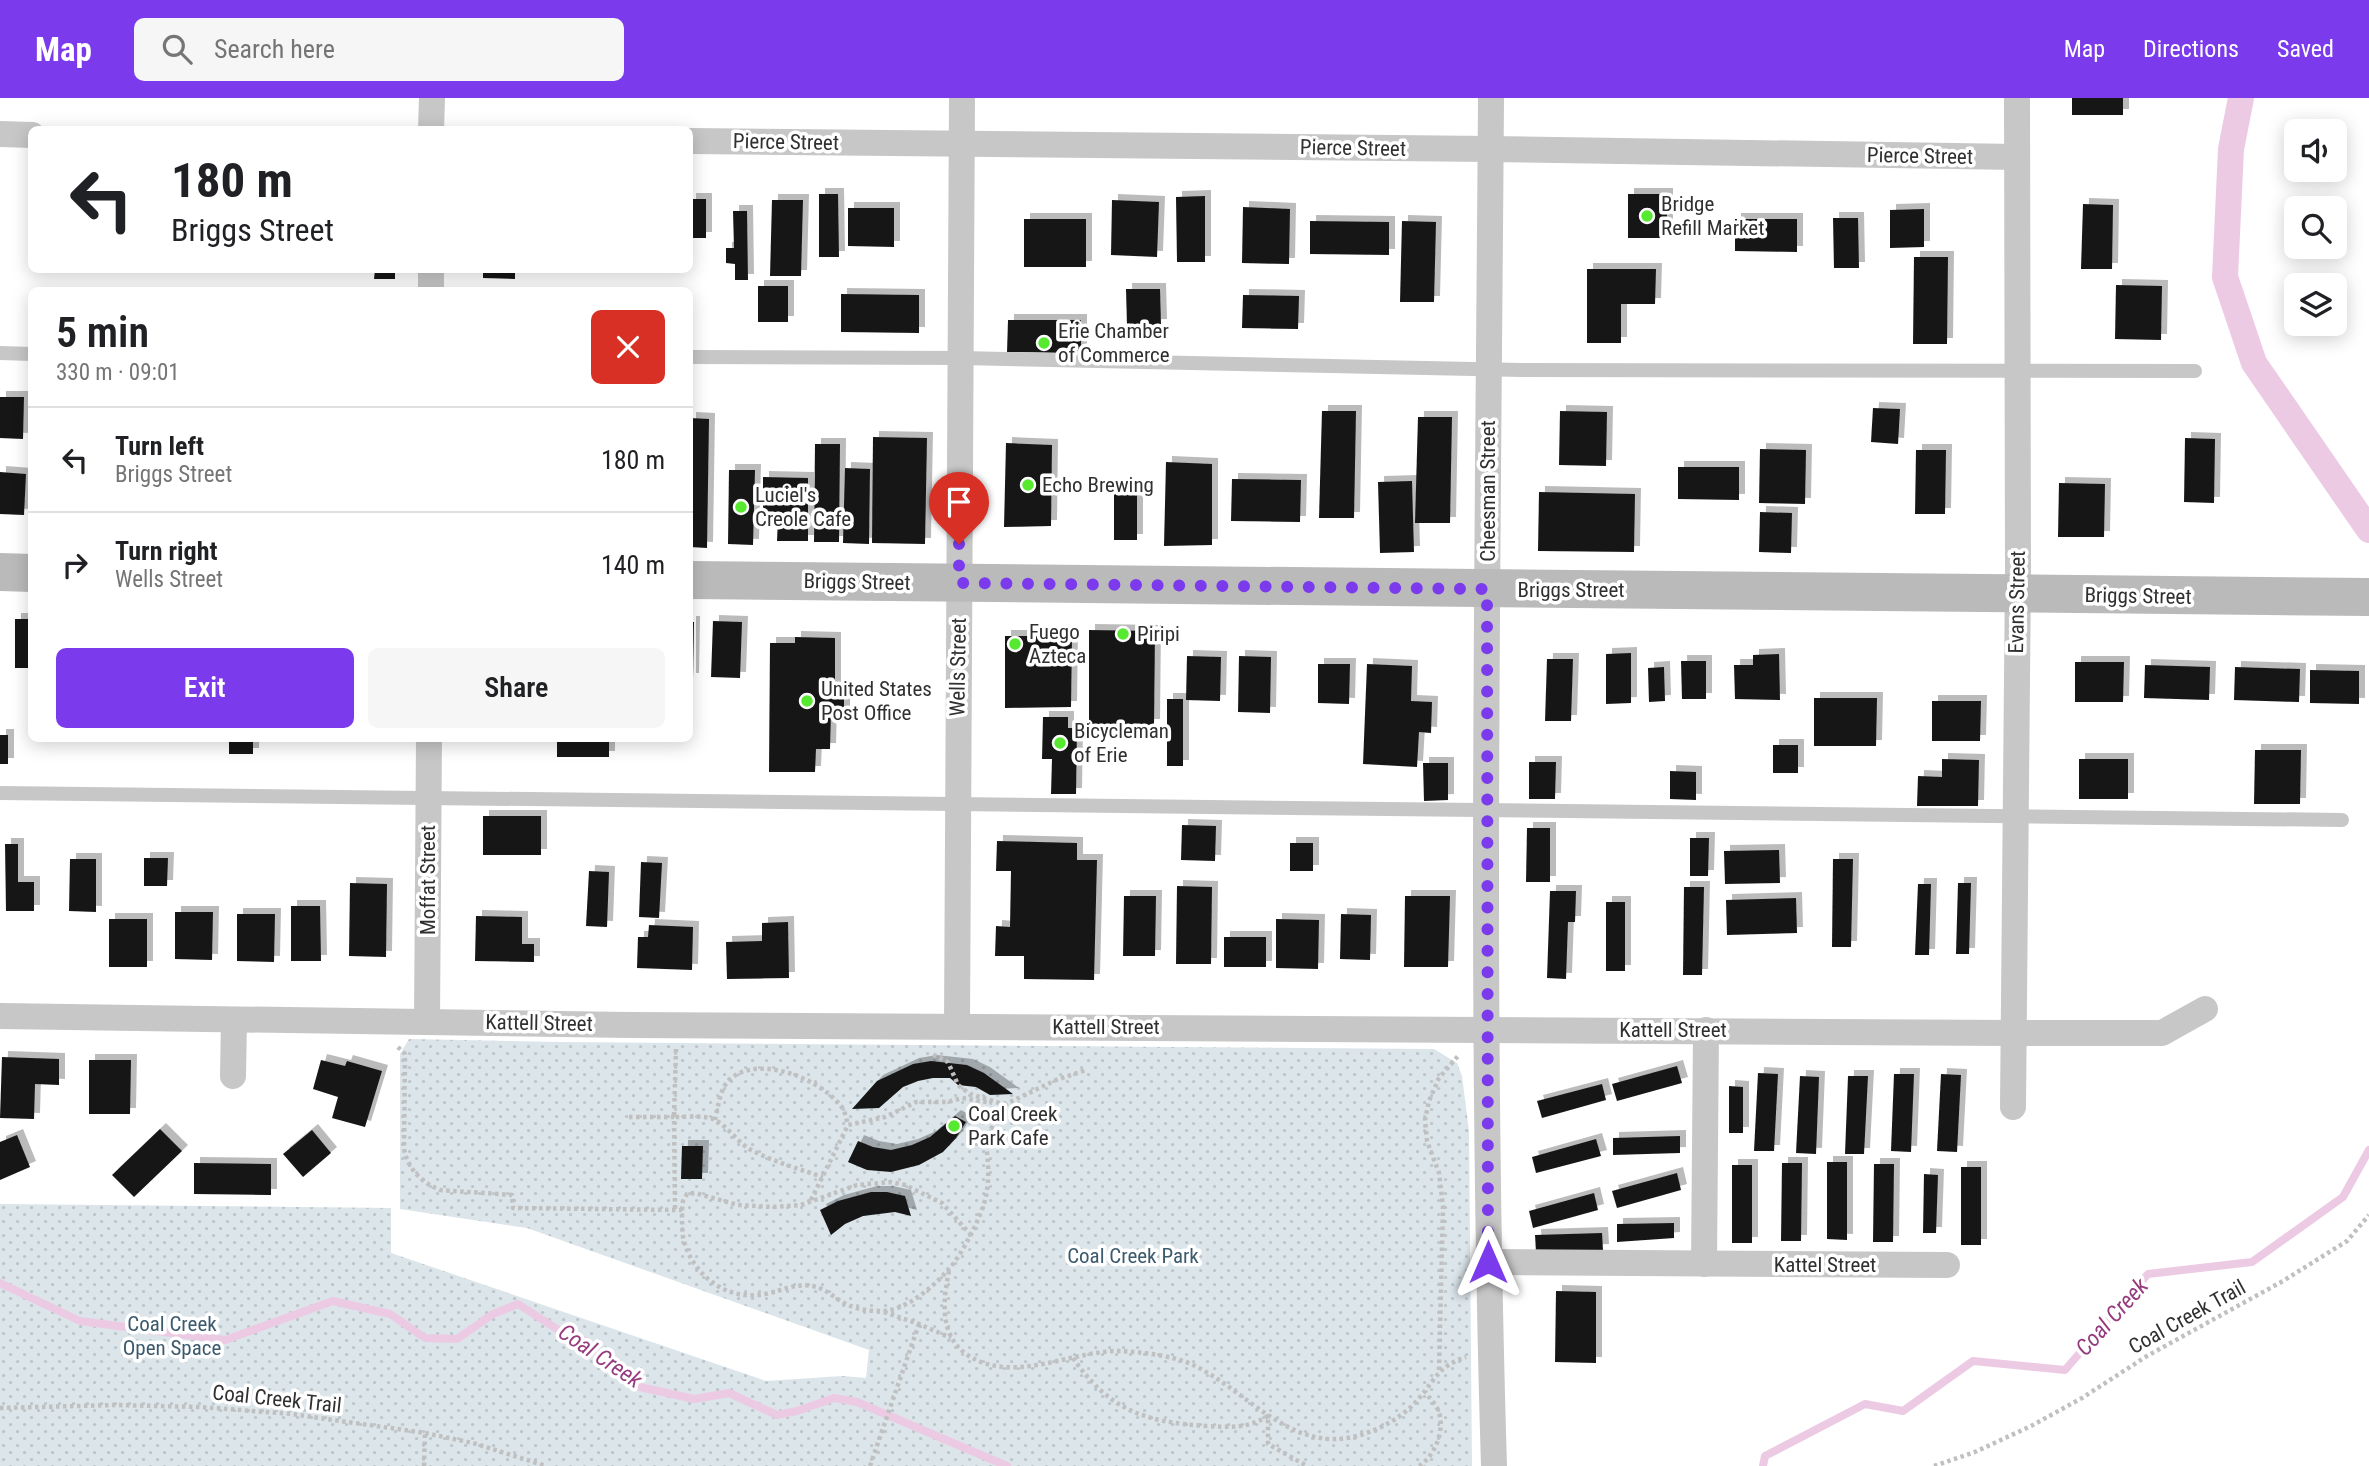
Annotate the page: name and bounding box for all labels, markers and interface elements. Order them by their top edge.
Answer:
search box [134,18,624,81]
text: Map [35,30,92,69]
icon: search [158,30,196,68]
text: Search here [214,34,335,64]
text: Map [2064,35,2105,63]
text: Directions [2143,35,2239,63]
text: Saved [2277,35,2334,63]
map controls [2284,119,2347,336]
button: sound [2284,119,2347,182]
street label: Pierce Street [733,129,839,155]
street label: Pierce Street [1300,135,1406,161]
street label: Pierce Street [1867,143,1973,169]
text: 180 m [171,152,293,209]
icon: left [56,154,147,245]
place label: Bridge Refill Market [1661,192,1764,240]
button: search [2284,196,2347,259]
marker: Bridge Refill Market [1639,208,1655,224]
text: Briggs Street [171,211,334,249]
button: layers [2284,273,2347,336]
text: 5 min [56,308,149,357]
button: close [591,310,665,384]
place label: Erie Chamber of Commerce [1058,319,1170,367]
marker: Erie Chamber of Commerce [1036,335,1052,351]
text: 330 m · 09:01 [56,359,180,386]
street label: Cheesman Street [1476,420,1500,562]
text: Turn left [115,431,204,461]
icon: left [56,441,94,479]
text: 180 m [601,445,665,475]
text: Briggs Street [115,461,232,488]
pin [929,472,989,544]
place label: Echo Brewing [1042,473,1154,497]
marker: Echo Brewing [1020,477,1036,493]
place label: Luciel's Creole Cafe [755,483,851,531]
icon: arrive [940,483,978,521]
marker: Luciel's Creole Cafe [733,499,749,515]
text: Turn right [115,536,217,566]
icon: right [56,546,94,584]
text: 140 m [601,550,665,580]
street label: Evans Street [2004,550,2030,654]
text: Wells Street [115,566,223,593]
street label: Briggs Street [803,569,911,595]
street label: Briggs Street [1518,578,1625,602]
street label: Briggs Street [2084,583,2192,609]
street label: Wells Street [945,617,971,717]
place label: Fuego Azteca [1029,620,1086,668]
place label: Piripi [1137,622,1180,646]
marker: Piripi [1115,626,1131,642]
marker: Fuego Azteca [1007,636,1023,652]
button: Exit [56,648,354,728]
button: Share [368,648,665,728]
place label: United States Post Office [821,677,932,725]
marker: United States Post Office [799,693,815,709]
place label: Bicycleman of Erie [1074,719,1169,767]
marker: Bicycleman of Erie [1052,735,1068,751]
street label: Moffat Street [416,825,440,935]
street label: Kattell Street [485,1010,593,1036]
street label: Kattell Street [1052,1015,1160,1039]
street label: Kattell Street [1619,1018,1727,1042]
place label: Coal Creek Park Cafe [968,1102,1058,1150]
marker: Coal Creek Park Cafe [946,1118,962,1134]
position arrow [1451,1225,1525,1299]
park label: Coal Creek Park [1067,1244,1199,1268]
street label: Kattel Street [1774,1253,1876,1277]
water label: Coal Creek [2070,1272,2154,1361]
street label: Coal Creek Trail [2124,1275,2250,1359]
park label: Coal Creek Open Space [123,1312,221,1360]
water label: Coal Creek [553,1318,648,1394]
street label: Coal Creek Trail [211,1380,343,1418]

